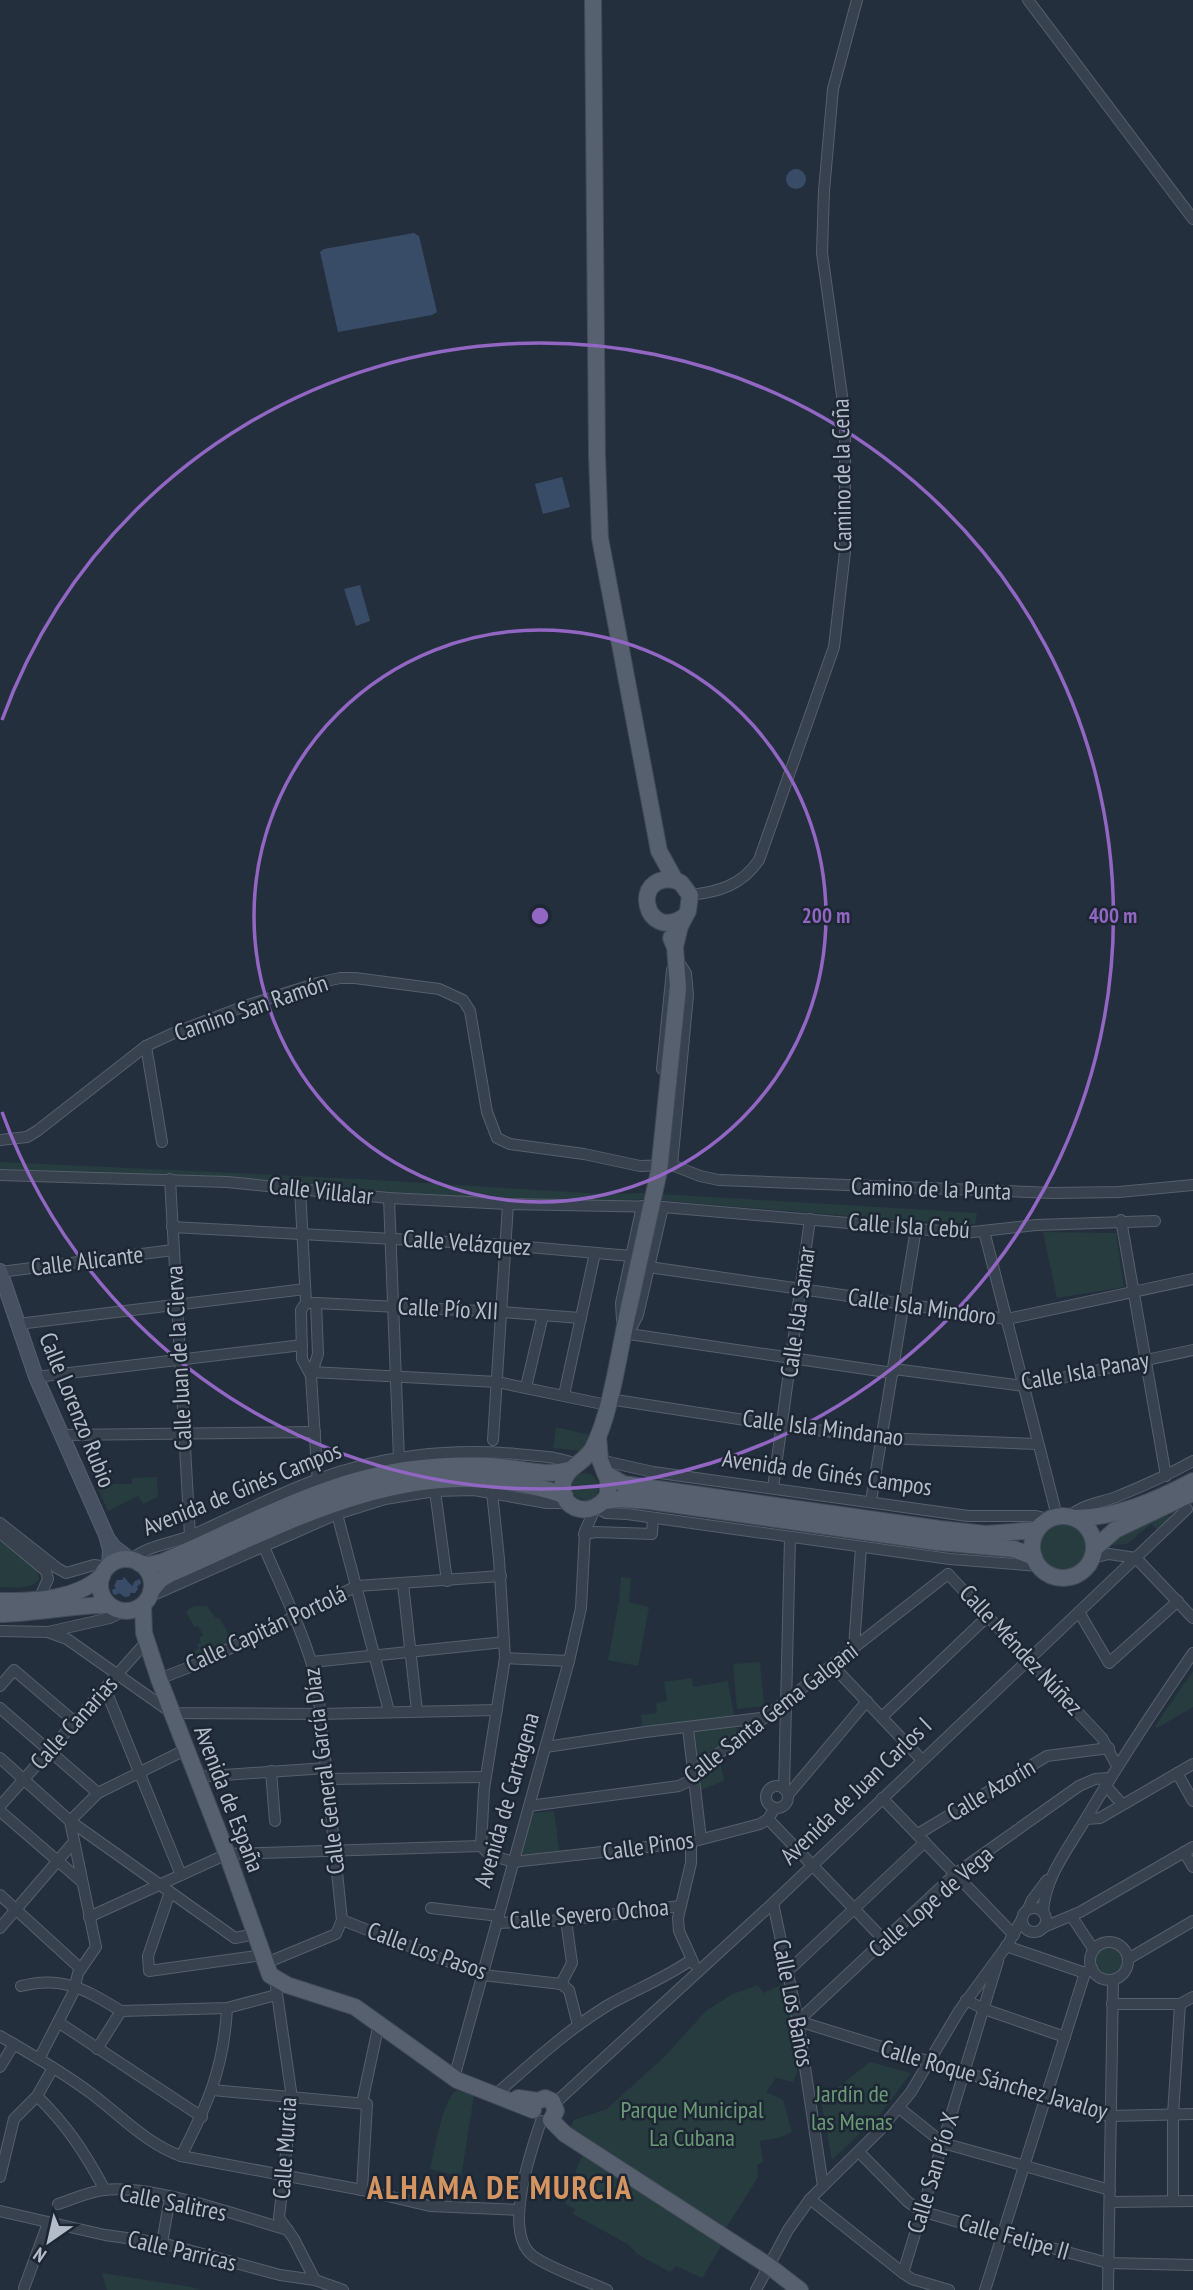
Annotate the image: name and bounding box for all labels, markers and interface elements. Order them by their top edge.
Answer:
street label: Camino de la Ceña [825,398,858,552]
text: 200 m [802,902,850,929]
text: 400 m [1089,902,1137,929]
centre of rings [528,904,552,928]
street label: Camino San Ramón [170,967,332,1048]
street label: Calle Villalar [267,1170,375,1211]
street label: Camino de la Punta [850,1170,1012,1207]
street label: Calle Isla Cebú [847,1206,971,1245]
street label: Calle Velázquez [402,1223,532,1262]
street label: Calle Alicante [29,1238,145,1283]
street label: Calle Isla Samar [773,1244,822,1380]
street label: Calle Juan de la Cierva [158,1265,199,1451]
street label: Calle Isla Mindoro [846,1281,998,1332]
street label: Calle Pío XII [397,1290,499,1327]
street label: Calle Lorenzo Rubio [32,1328,123,1492]
street label: Calle Isla Panay [1019,1344,1151,1397]
street label: Calle Isla Mindanao [741,1402,905,1453]
street label: Avenida de Ginés Campos [138,1435,346,1543]
street label: Avenida de Ginés Campos [720,1442,934,1503]
street label: Calle Capitán Portolá [180,1578,351,1679]
street label: Calle Méndez Núñez [953,1578,1090,1722]
street label: Calle Santa Gema Galgani [677,1635,864,1790]
street label: Calle General García Díaz [295,1666,352,1876]
street label: Calle Canarias [23,1669,124,1776]
street label: Avenida de Cartagena [467,1709,546,1891]
street label: Avenida de Juan Carlos I [773,1710,938,1871]
street label: Avenida de España [187,1721,272,1877]
street label: Calle Azorín [941,1751,1041,1828]
street label: Calle Pinos [600,1824,695,1867]
street label: Calle Lope de Vega [862,1839,1000,1964]
street label: Calle Severo Ochoa [508,1891,670,1936]
street label: Calle Los Pasos [363,1915,491,1987]
street label: Calle Los Baños [766,1937,821,2069]
street label: Calle Roque Sánchez Javaloy [877,2032,1111,2127]
park label: Jardín de las Menas [811,2078,893,2137]
park label: Parque Municipal La Cubana [621,2094,764,2153]
street label: Calle Murcia [265,2096,304,2200]
street label: Calle San Pío X [899,2109,966,2237]
district label: ALHAMA DE MURCIA [366,2166,633,2208]
street label: Calle Salitres [117,2177,229,2228]
north arrow [14,2206,84,2276]
street label: Calle Felipe II [955,2206,1073,2267]
street label: Calle Parricas [125,2223,240,2278]
text: N [29,2242,50,2268]

